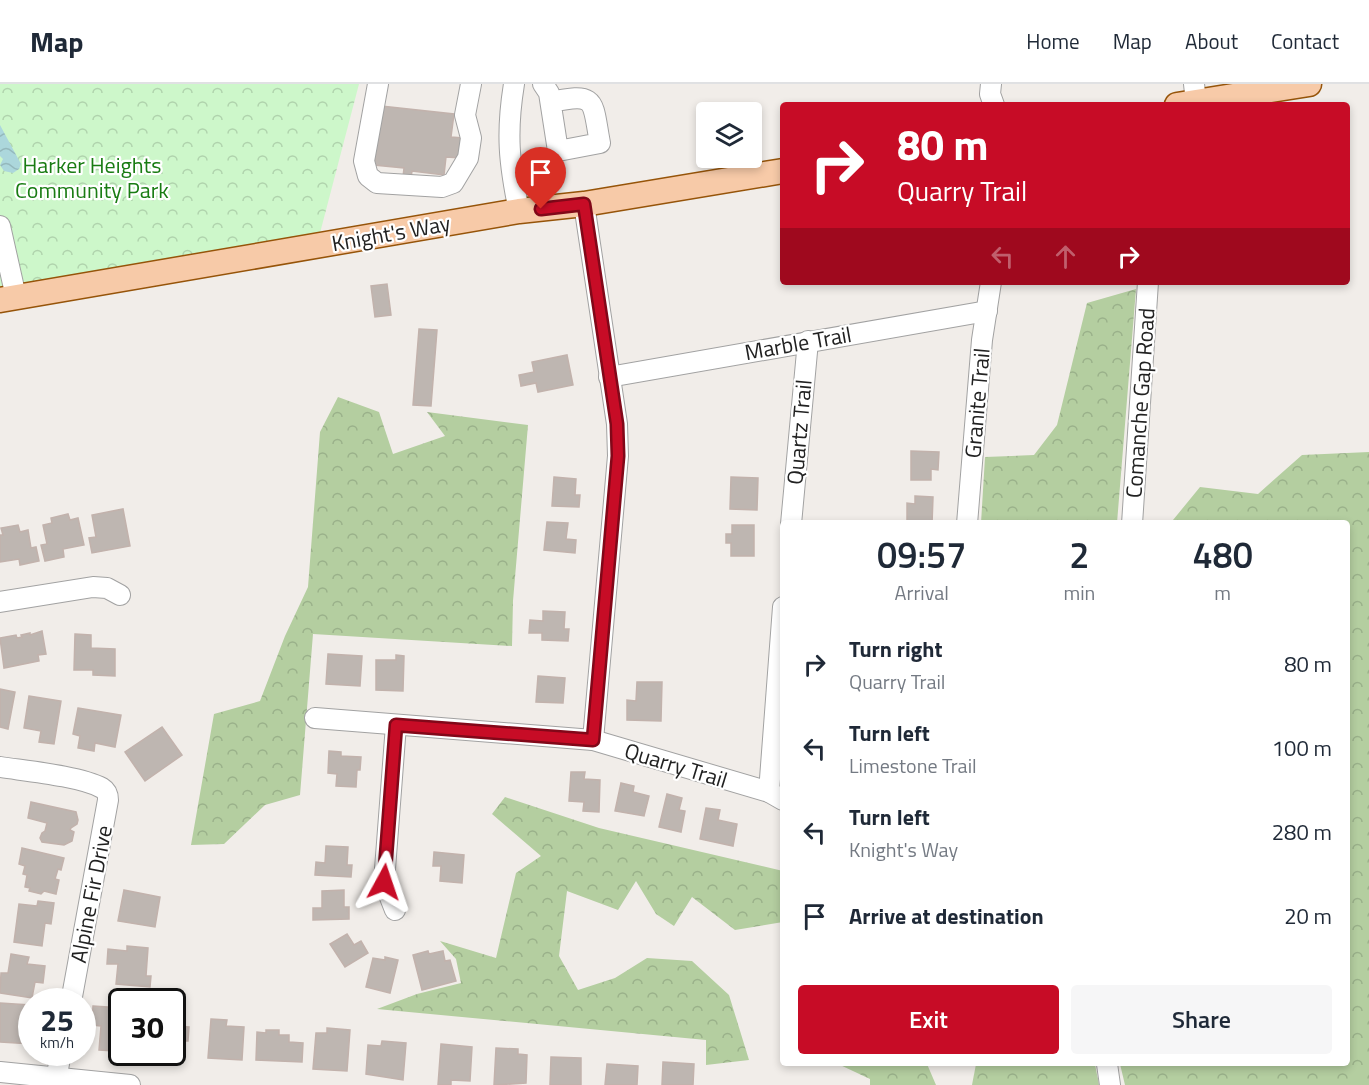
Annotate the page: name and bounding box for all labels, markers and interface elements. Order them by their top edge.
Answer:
text: Map [30,20,84,63]
text: Home [1026,25,1080,57]
text: Map [1113,25,1152,57]
text: About [1185,25,1238,57]
text: Contact [1271,25,1339,57]
map controls [696,102,762,168]
button: layers [696,102,762,168]
text: 80 m [897,112,989,176]
icon: right [798,126,876,204]
pin [515,147,566,209]
park label: Harker Heights Community Park [15,148,169,207]
icon: arrive [524,156,557,189]
text: Quarry Trail [897,170,1027,211]
street label: Knight's Way [329,206,453,260]
icon: left [986,240,1019,273]
icon: ahead [1049,240,1082,273]
icon: right [1112,240,1145,273]
street label: Comanche Gap Road [1116,307,1164,499]
street label: Marble Trail [742,317,854,369]
street label: Granite Trail [955,346,999,460]
street label: Quartz Trail [777,378,821,486]
text: 09:57 [877,527,966,582]
text: 2 [1069,527,1089,582]
text: 480 [1192,527,1253,582]
text: Arrival [895,577,949,608]
text: min [1063,577,1095,608]
text: m [1214,577,1231,608]
text: Turn right [849,632,943,666]
text: 80 m [1284,647,1332,681]
icon: right [798,648,831,681]
text: Quarry Trail [849,666,945,697]
text: Turn left [849,716,930,750]
text: 100 m [1272,731,1332,765]
icon: left [798,732,831,765]
street label: Quarry Trail [620,733,732,797]
text: Limestone Trail [849,750,977,781]
text: Turn left [849,800,930,834]
text: 280 m [1272,815,1332,849]
icon: left [798,816,831,849]
street label: Alpine Fir Drive [61,822,121,966]
text: Knight's Way [849,834,958,865]
position arrow [352,850,416,914]
text: Arrive at destination [849,899,1044,933]
text: 20 m [1284,899,1332,933]
icon: arrive [798,900,831,933]
button: Exit [798,985,1059,1054]
button: Share [1071,985,1332,1054]
speed limit sign: 30 [108,988,186,1066]
text: 25 [40,997,74,1043]
text: km/h [40,1031,74,1054]

